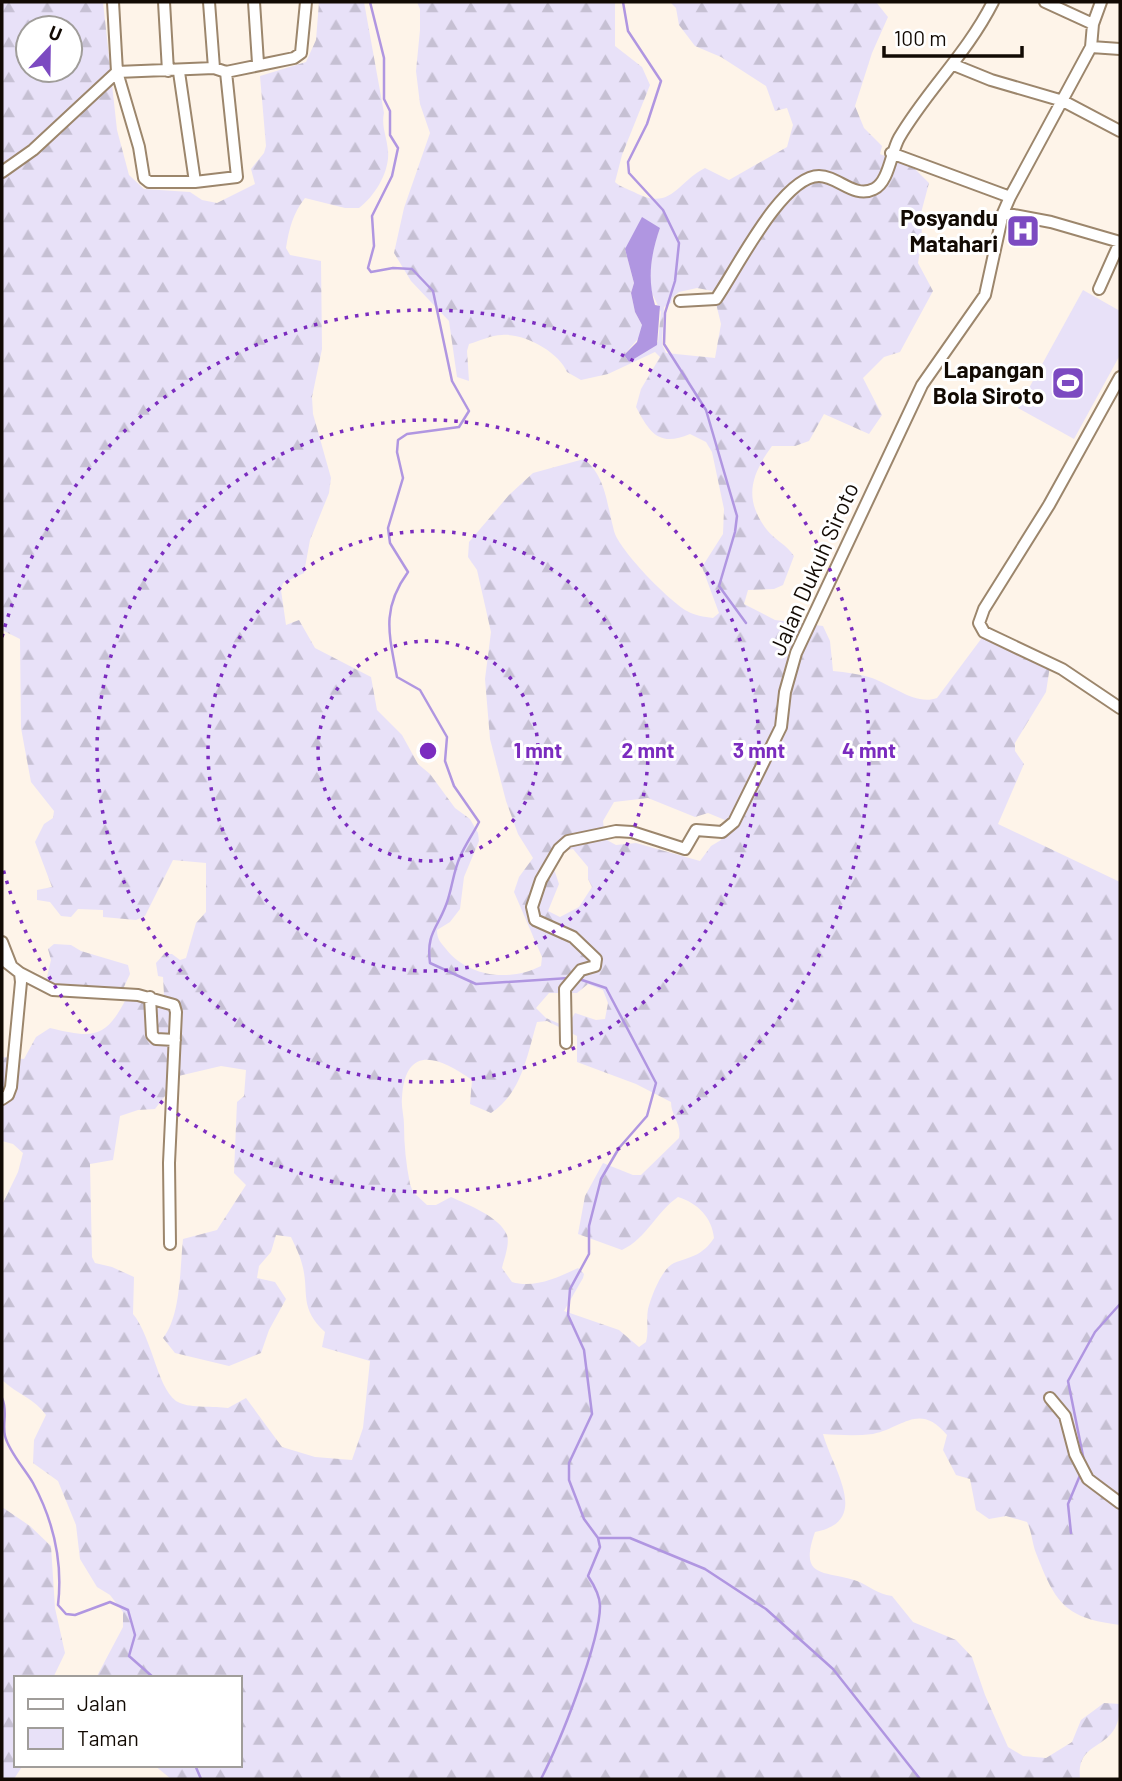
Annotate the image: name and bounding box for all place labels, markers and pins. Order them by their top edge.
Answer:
place label: Posyandu Matahari [900,203,998,257]
hospital icon: Posyandu Matahari [1004,212,1042,250]
place label: Lapangan Bola Siroto [933,355,1044,409]
sports icon: Lapangan Bola Siroto [1049,364,1087,402]
centre of rings [416,739,440,763]

